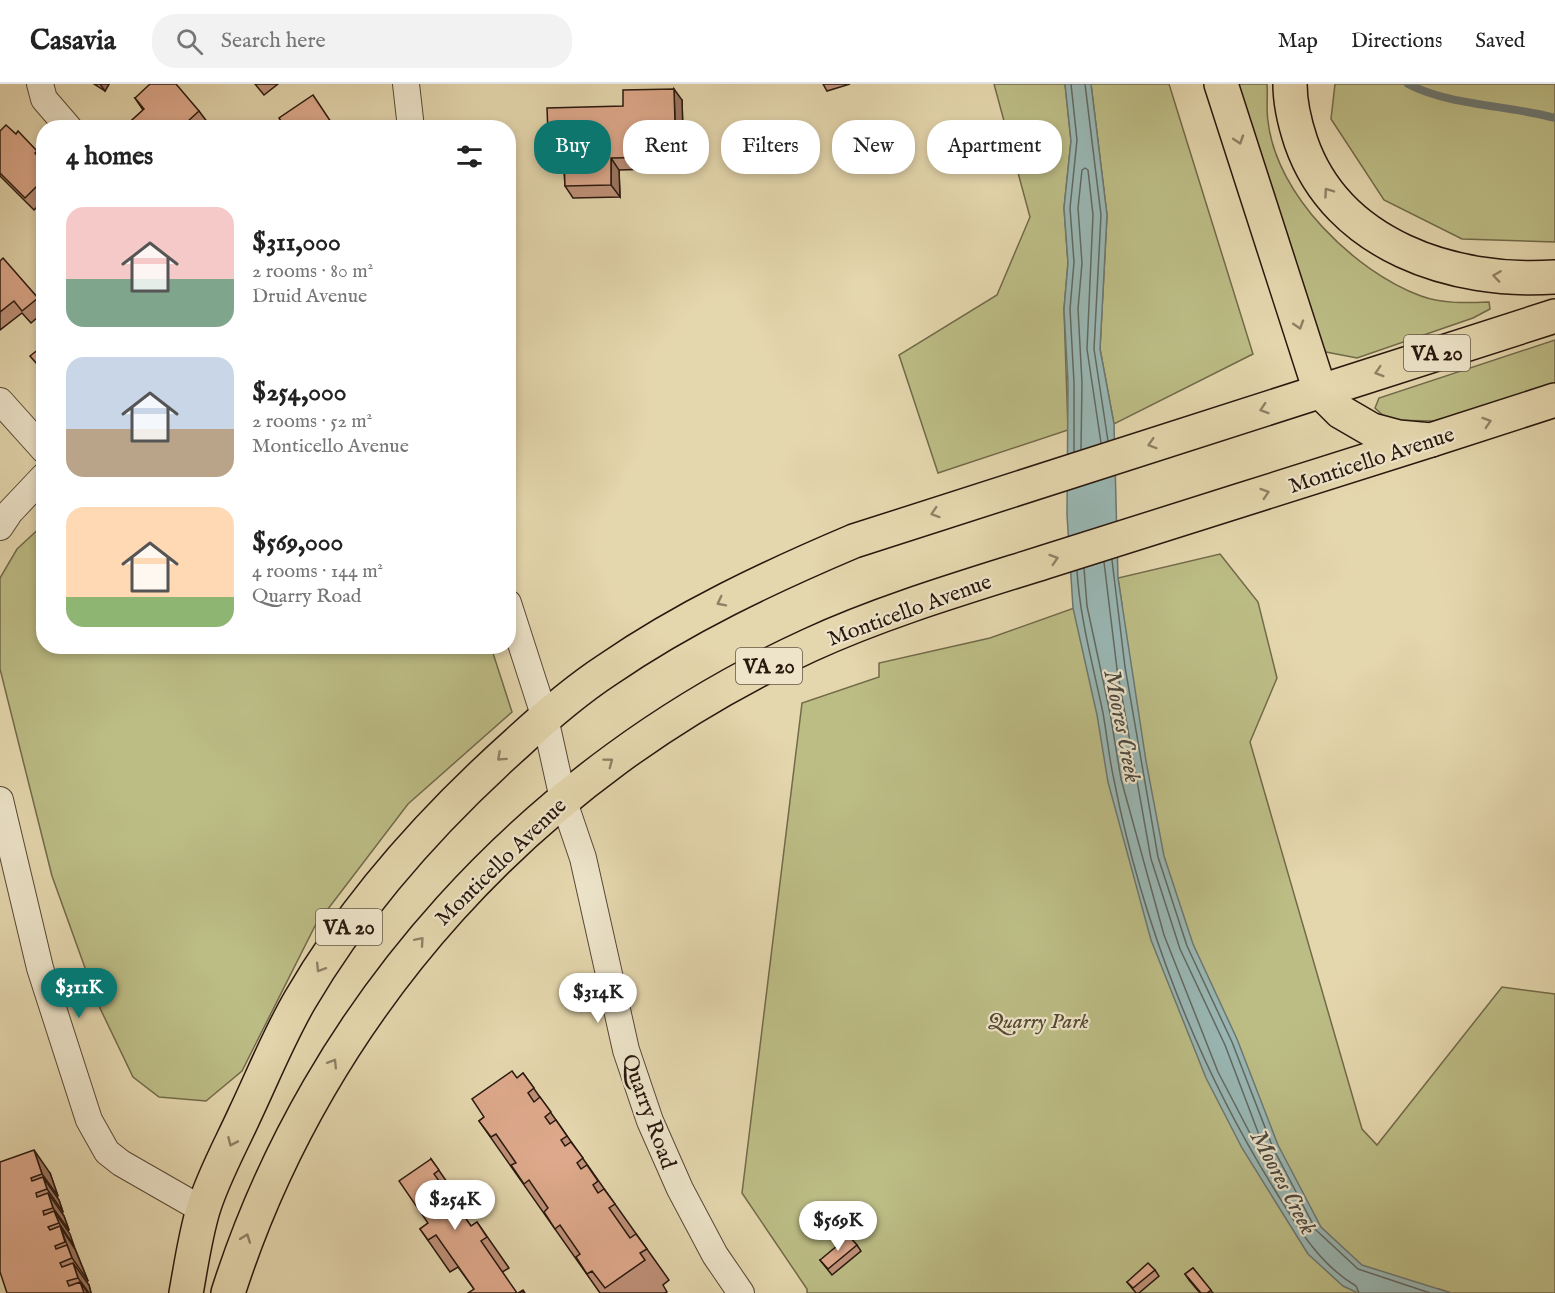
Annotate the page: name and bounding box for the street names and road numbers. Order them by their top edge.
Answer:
road number: VA 20 [1404,335,1470,371]
street label: Monticello Avenue [1285,421,1458,501]
street label: Monticello Avenue [824,568,996,654]
road number: VA 20 [736,648,802,684]
street label: Monticello Avenue [430,792,573,932]
road number: VA 20 [316,909,382,945]
street label: Quarry Road [614,1050,682,1173]

